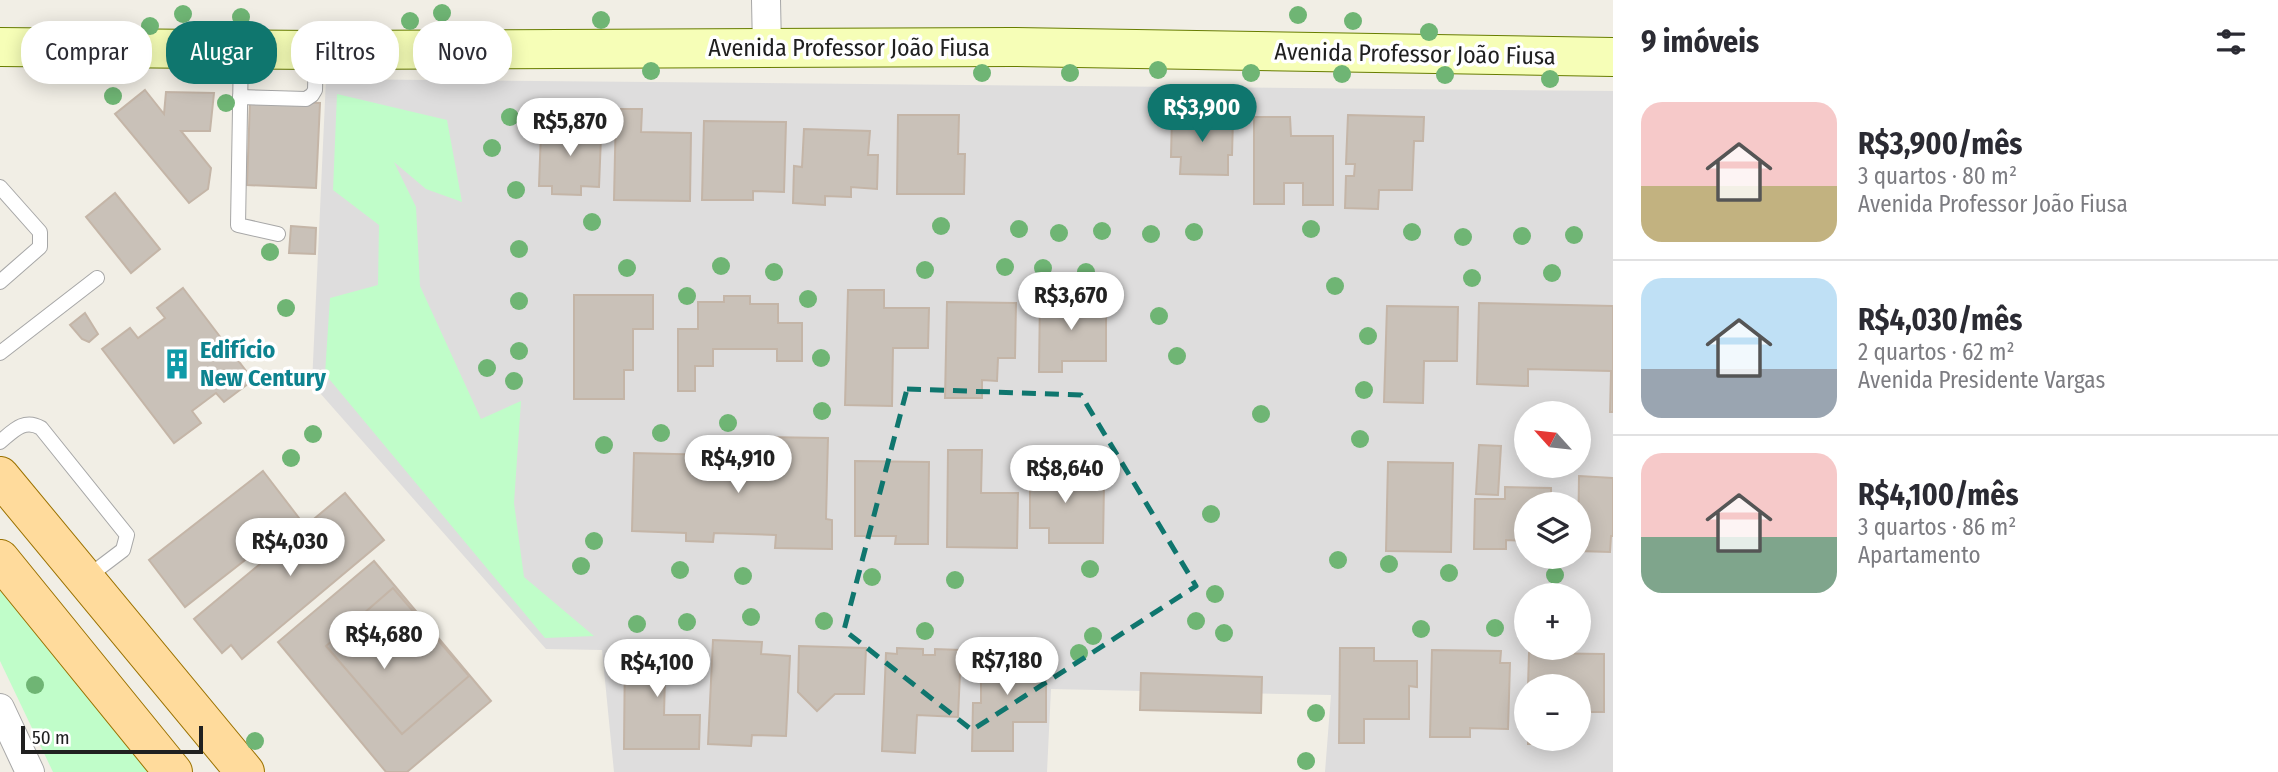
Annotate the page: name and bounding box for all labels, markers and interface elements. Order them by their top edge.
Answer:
chip: Comprar [21,21,152,84]
chip: Alugar [166,21,277,84]
chip: Filtros [291,21,399,84]
chip: Novo [413,21,512,84]
icon: filters [2212,23,2250,61]
text: 9 imóveis [1641,24,1759,60]
street label: Avenida Professor João Fiusa [708,34,990,62]
street label: Avenida Professor João Fiusa [1274,38,1556,70]
pin: R$3,900 [1137,85,1267,144]
text: R$3,900 [1164,93,1240,121]
pin: R$5,870 [505,99,635,158]
text: R$5,870 [533,107,607,135]
text: R$3,900/mês [1858,126,2023,162]
icon: home [1697,130,1781,214]
text: 3 quartos · 80 m² [1858,162,2017,190]
text: Avenida Professor João Fiusa [1858,190,2128,218]
pin: R$3,670 [1006,272,1136,332]
text: R$3,670 [1034,281,1108,309]
text: R$4,030/mês [1858,302,2022,338]
icon: home [1697,306,1781,390]
place label: Edifício New Century [200,336,327,392]
text: 2 quartos · 62 m² [1858,338,2015,366]
building icon: Edifício New Century [160,347,194,381]
text: Avenida Presidente Vargas [1858,366,2105,394]
north arrow [1514,401,1591,478]
map controls [1514,401,1591,751]
pin: R$4,910 [673,435,803,495]
text: R$4,910 [701,444,775,472]
pin: R$8,640 [1000,446,1130,505]
text: R$8,640 [1026,454,1104,482]
text: R$4,100/mês [1858,477,2019,513]
icon: home [1697,481,1781,565]
button: layers [1514,492,1591,569]
text: 3 quartos · 86 m² [1858,513,2016,541]
pin: R$4,030 [225,518,355,578]
text: R$4,030 [252,527,328,555]
text: Apartamento [1858,541,1981,569]
button: + [1514,583,1591,660]
pin: R$4,680 [319,612,449,671]
text: R$4,680 [345,620,423,648]
pin: R$7,180 [942,638,1072,697]
pin: R$4,100 [592,640,722,699]
text: R$7,180 [972,646,1042,674]
text: R$4,100 [620,648,694,676]
button: − [1514,674,1591,751]
scale bar [21,723,203,755]
text: 50 m [32,726,70,749]

